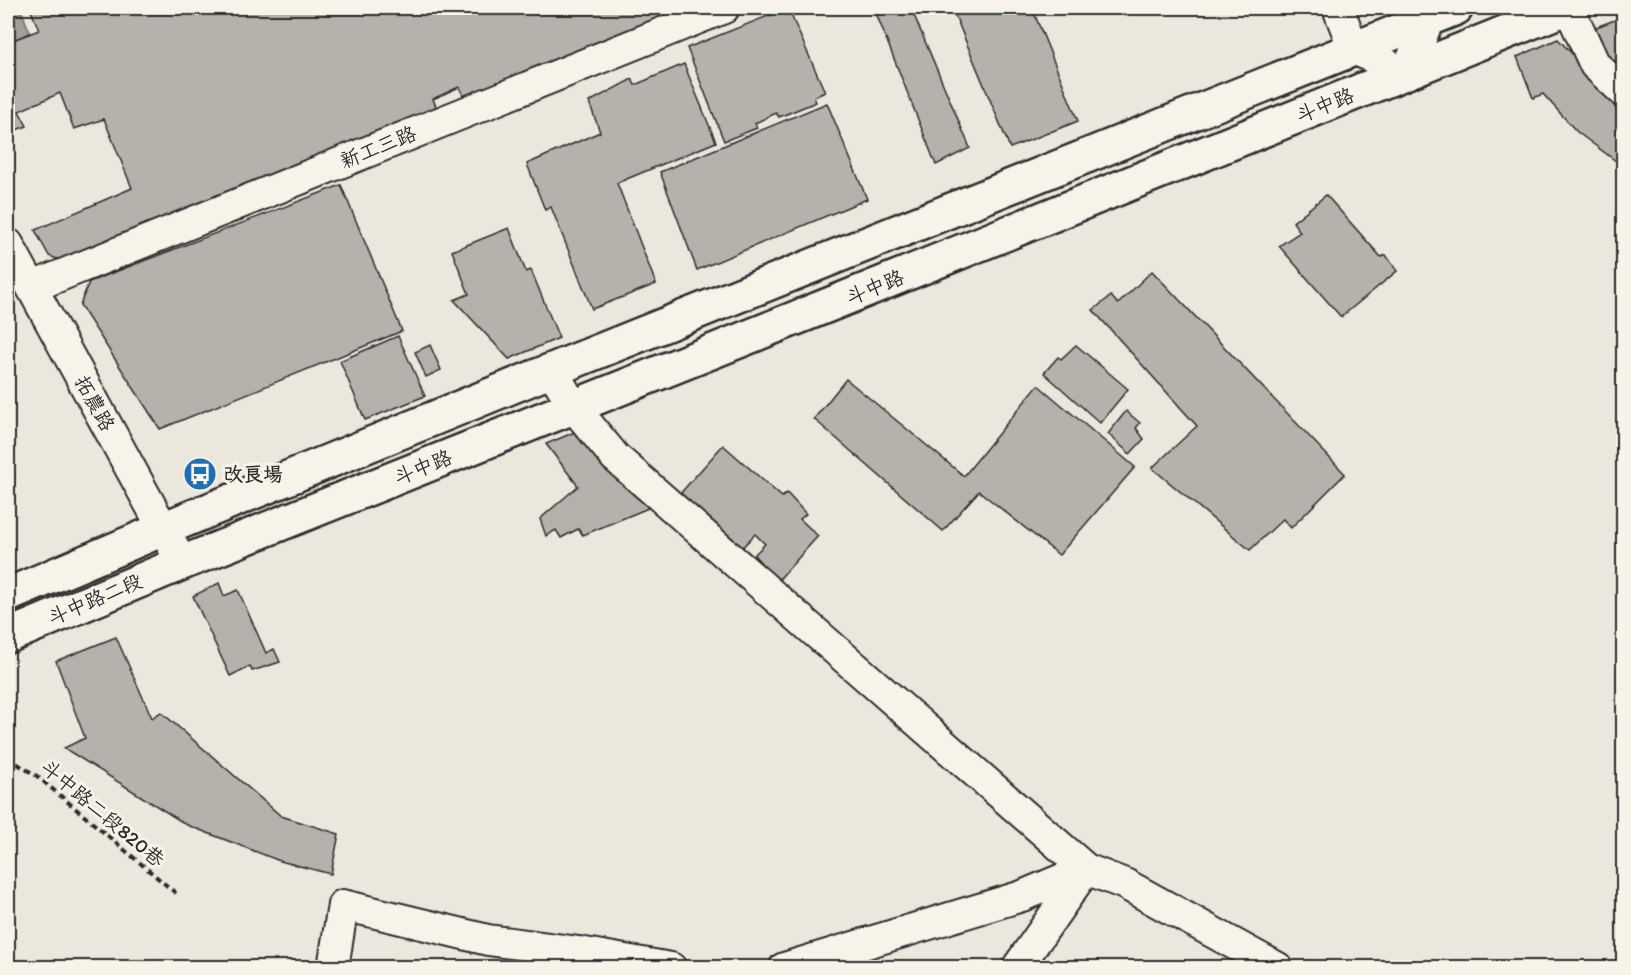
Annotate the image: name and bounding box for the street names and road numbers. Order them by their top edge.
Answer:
street label: 斗中路 [1293,82,1358,127]
street label: 新工三路 [336,121,421,173]
street label: 斗中路 [843,264,908,309]
street label: 拓農路 [70,371,121,436]
street label: 斗中路 [391,444,456,489]
street label: 斗中路二段 [44,568,146,630]
street label: 斗中路二段820巷 [36,754,170,872]

